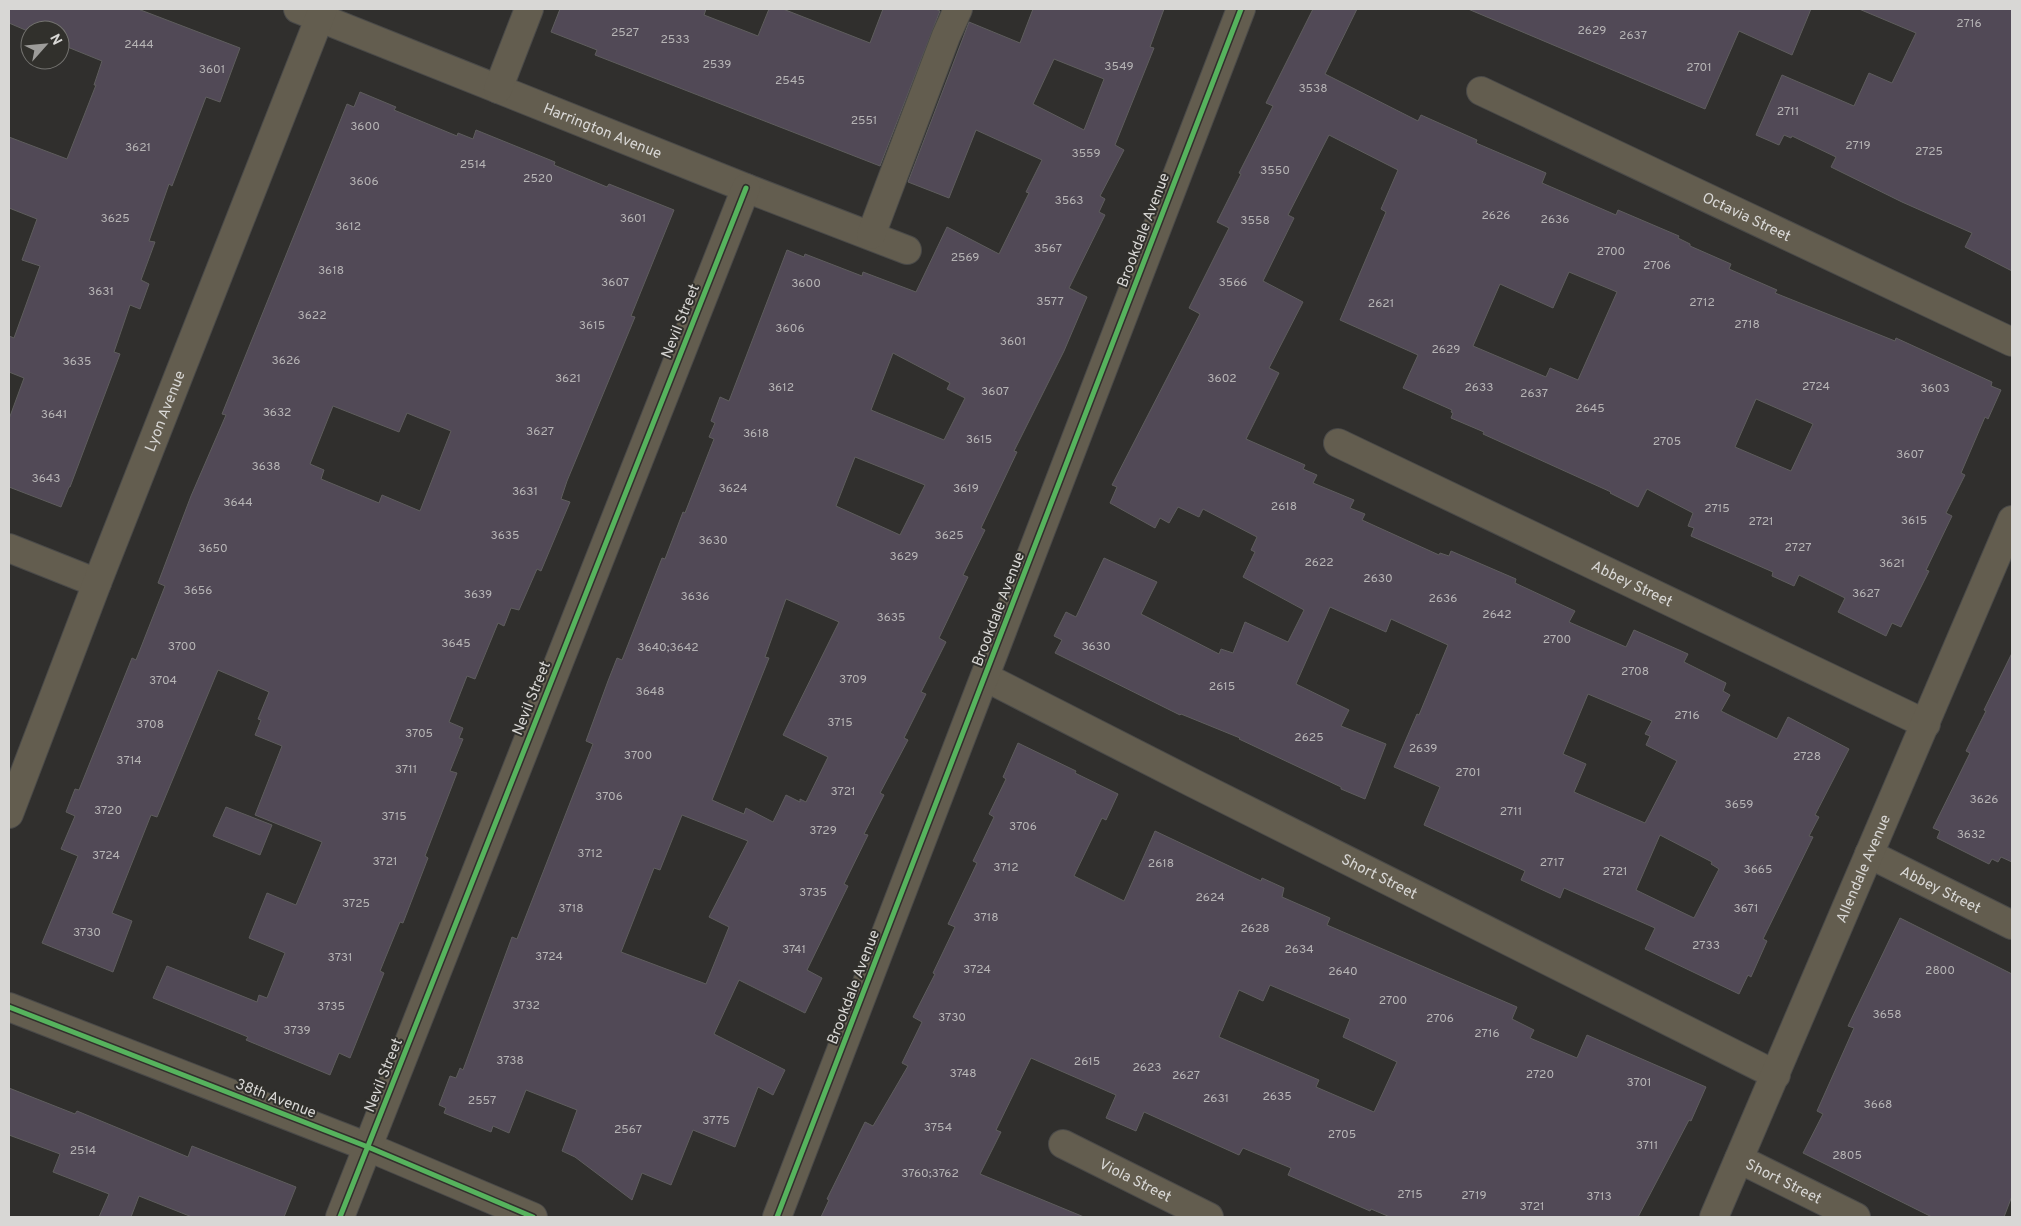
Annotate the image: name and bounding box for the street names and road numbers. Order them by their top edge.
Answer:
street label: Harrington Avenue [540,100,664,164]
street label: Brookdale Avenue [1114,171,1175,291]
street label: Octavia Street [1699,189,1794,247]
street label: Nevil Street [658,282,705,362]
street label: Lyon Avenue [142,368,191,455]
street label: Brookdale Avenue [969,550,1030,670]
street label: Abbey Street [1588,557,1675,612]
street label: Nevil Street [509,659,556,739]
street label: Allendale Avenue [1833,812,1896,926]
street label: Short Street [1338,851,1420,905]
street label: Abbey Street [1896,863,1984,919]
street label: Brookdale Avenue [824,928,885,1048]
street label: Nevil Street [361,1036,408,1116]
street label: 38th Avenue [232,1075,318,1123]
street label: Viola Street [1095,1155,1174,1208]
street label: Short Street [1742,1156,1824,1209]

